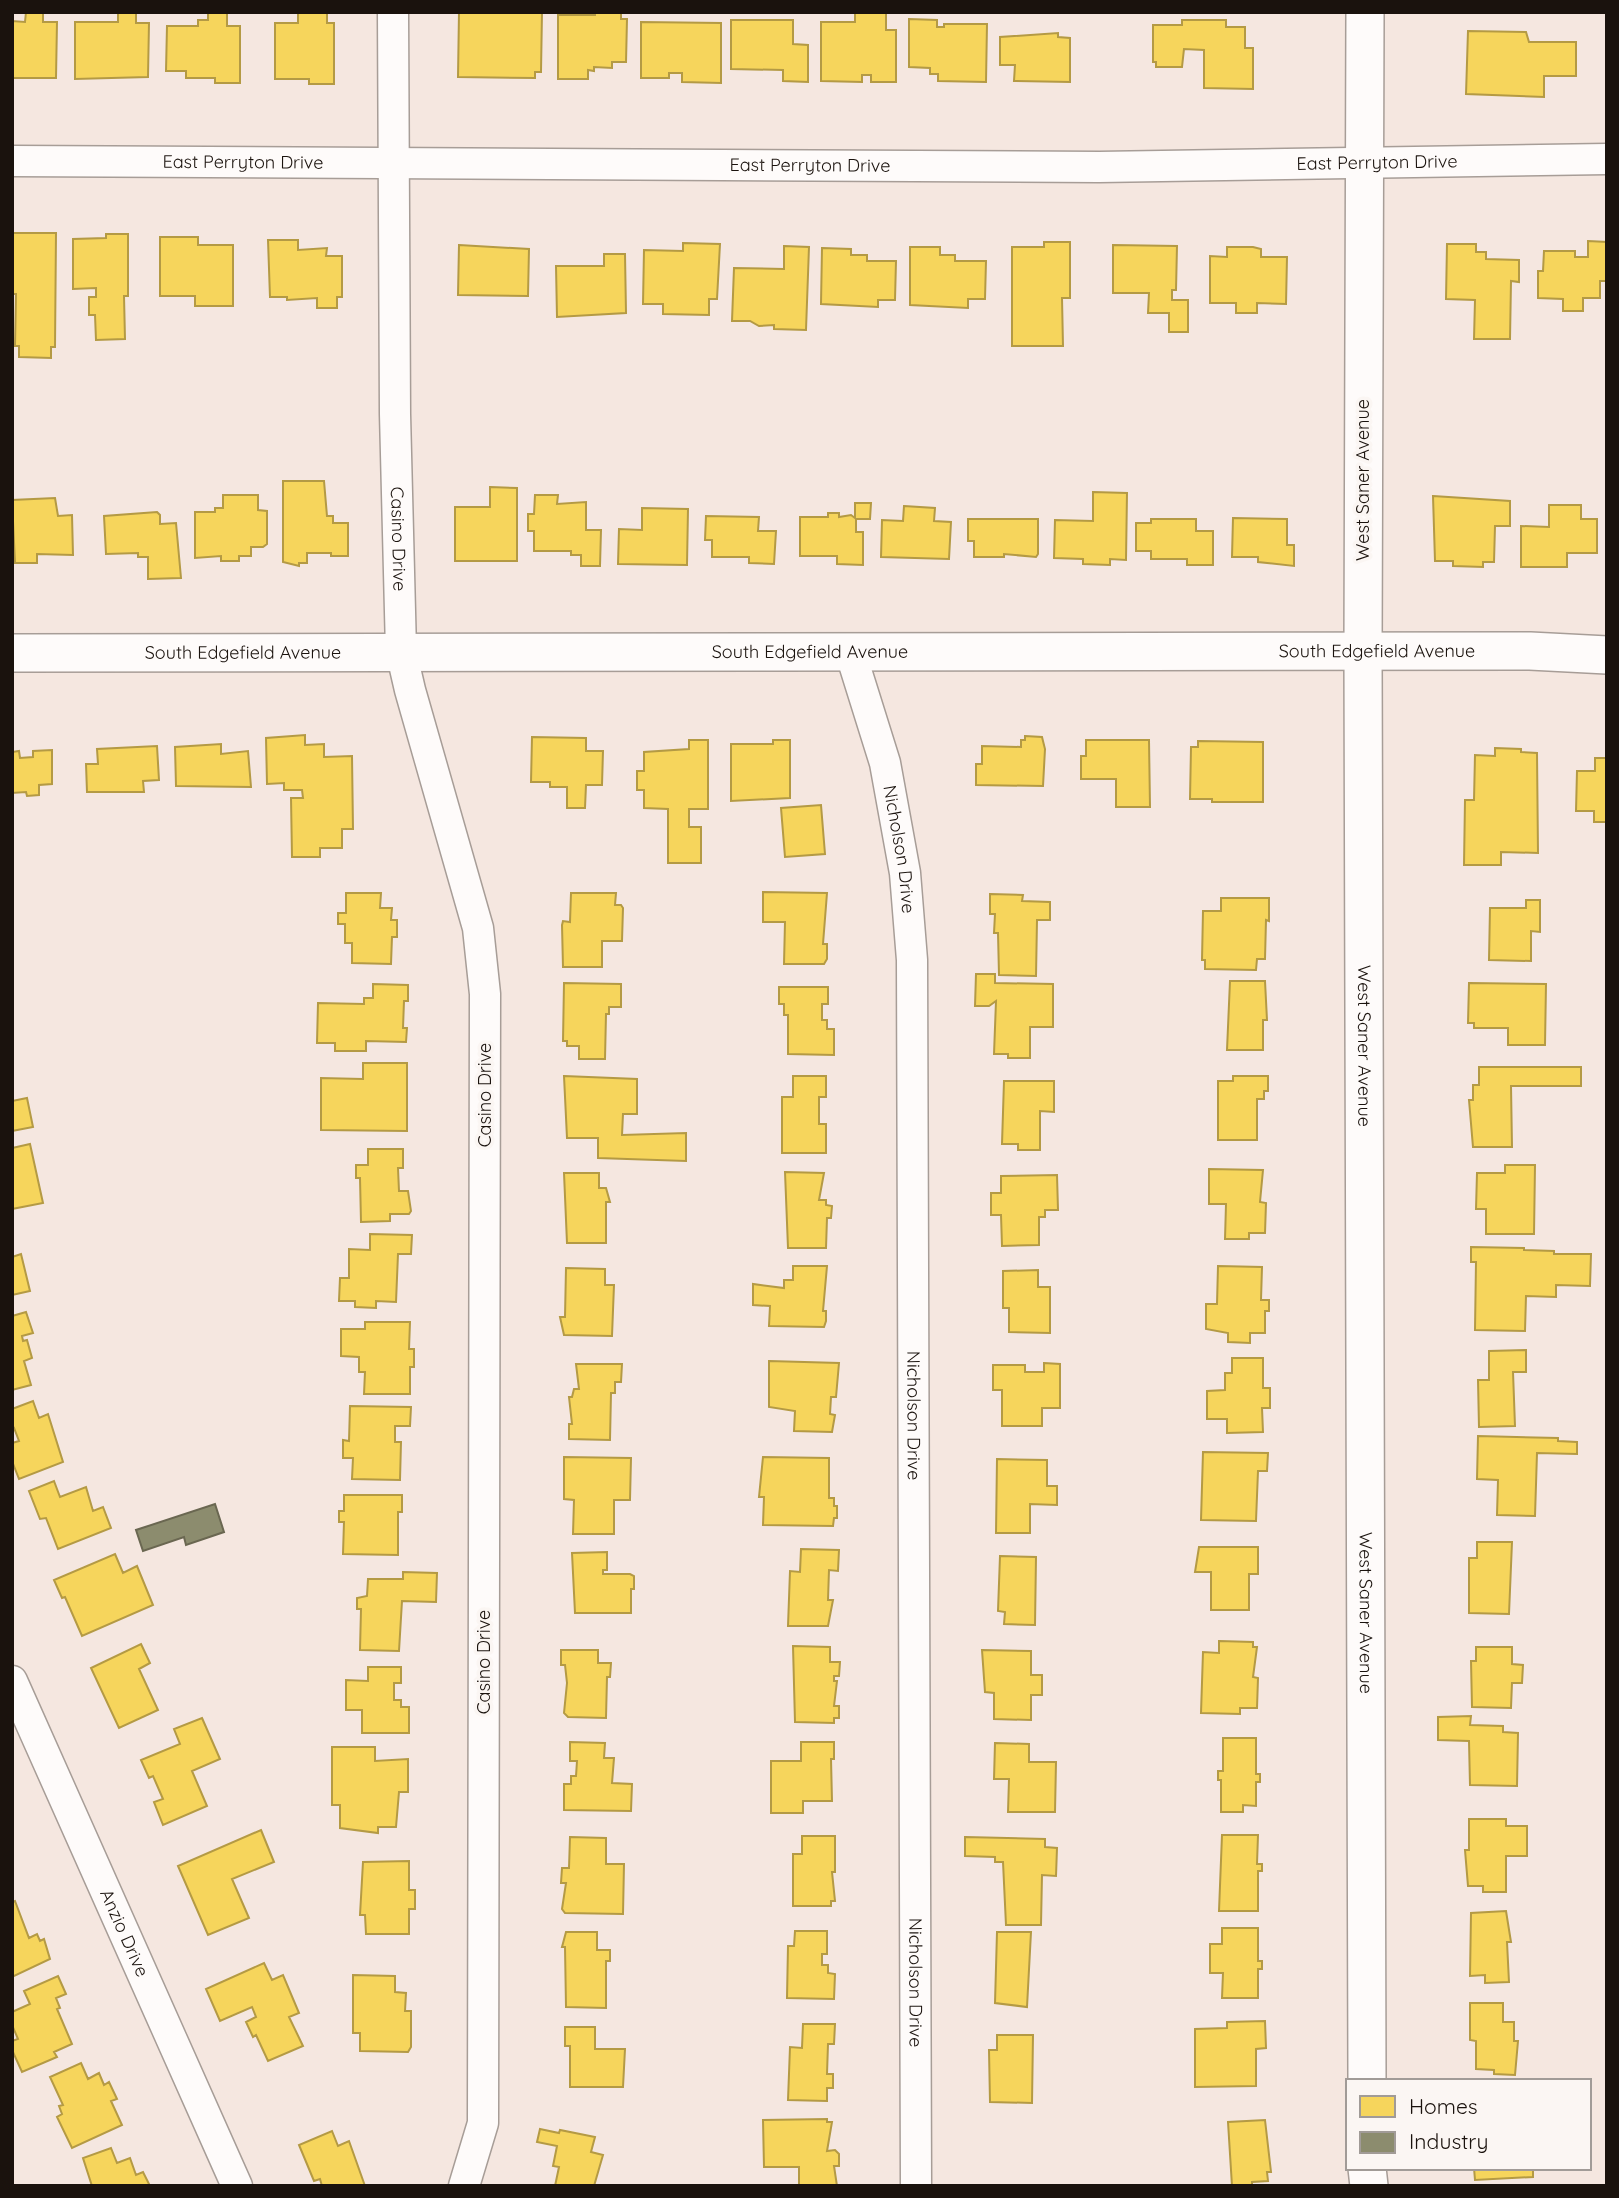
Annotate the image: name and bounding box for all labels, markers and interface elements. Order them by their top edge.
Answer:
street label: East Perryton Drive [1296,149,1458,175]
street label: East Perryton Drive [162,150,324,174]
street label: East Perryton Drive [729,153,891,177]
street label: West Saner Avenue [1351,399,1374,561]
street label: Casino Drive [386,486,411,591]
street label: South Edgefield Avenue [1279,639,1475,662]
street label: South Edgefield Avenue [712,640,908,663]
street label: South Edgefield Avenue [145,641,341,664]
street label: Nicholson Drive [878,783,920,914]
street label: West Saner Avenue [1353,965,1376,1127]
street label: Casino Drive [473,1043,496,1147]
street label: Nicholson Drive [902,1351,926,1480]
street label: West Saner Avenue [1354,1532,1378,1694]
street label: Casino Drive [472,1610,495,1714]
street label: Anzio Drive [95,1885,154,1980]
street label: Nicholson Drive [904,1918,928,2047]
legend [1346,2079,1591,2170]
text: Homes [1409,2093,1478,2119]
text: Industry [1409,2128,1488,2154]

